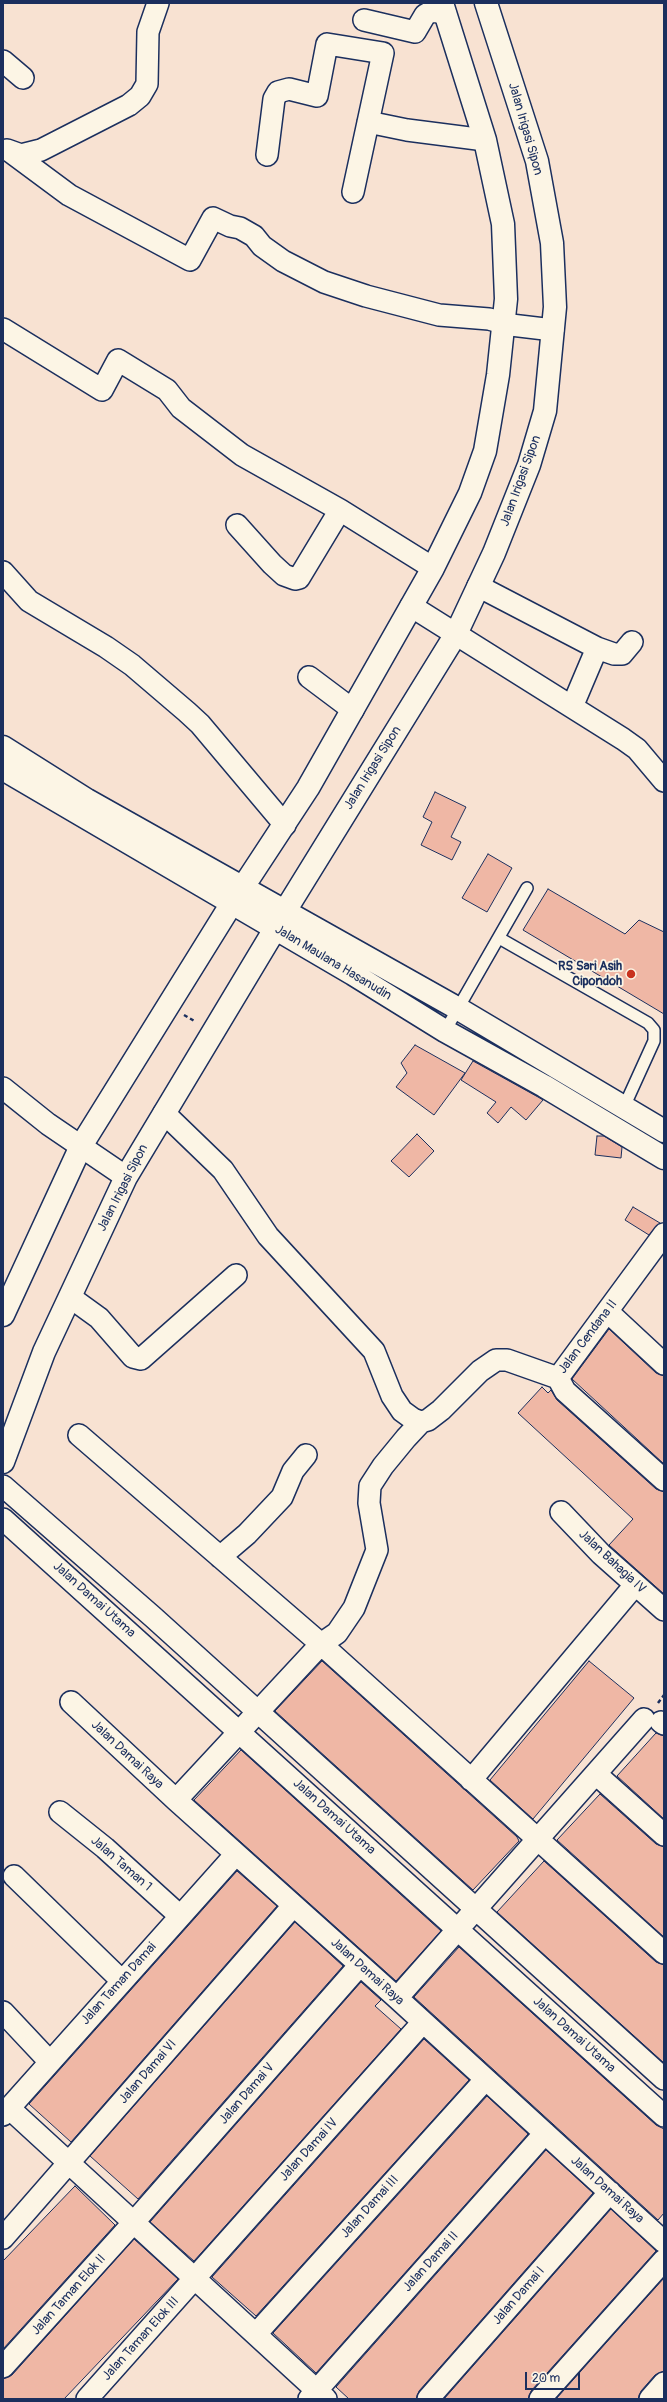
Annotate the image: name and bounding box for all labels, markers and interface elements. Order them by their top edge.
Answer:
street label: Jalan Irigasi Sipon [504,81,546,177]
street label: Jalan Irigasi Sipon [497,433,545,529]
street label: Jalan Irigasi Sipon [341,723,405,813]
street label: Jalan Maulana Hasanudin [272,922,394,1004]
place label: RS Sari Asih Cipondoh [558,959,622,990]
marker: RS Sari Asih Cipondoh [625,968,637,980]
street label: Jalan Irigasi Sipon [94,1142,152,1234]
street label: Jalan Cendana II [555,1297,621,1377]
street label: Jalan Bahagia IV [575,1527,649,1597]
street label: Jalan Damai Utama [50,1559,138,1641]
street label: Jalan Damai Raya [88,1717,166,1793]
street label: Jalan Damai Utama [290,1776,378,1858]
street label: Jalan Taman 1 [87,1833,155,1895]
street label: Jalan Damai Raya [327,1935,407,2009]
street label: Jalan Taman Damai [78,1940,160,2028]
street label: Jalan Damai Utama [530,1994,618,2076]
street label: Jalan Damai VI [116,2037,180,2107]
street label: Jalan Damai V [216,2060,278,2128]
street label: Jalan Damai IV [277,2115,341,2185]
street label: Jalan Damai Raya [567,2153,647,2227]
street label: Jalan Damai III [338,2172,402,2242]
street label: Jalan Damai II [400,2229,462,2295]
street label: Jalan Taman Elok II [29,2251,109,2339]
street label: Jalan Damai I [490,2264,548,2328]
street label: Jalan Taman Elok III [99,2294,183,2384]
scale bar [527,2364,582,2390]
text: 20 m [532,2371,560,2386]

